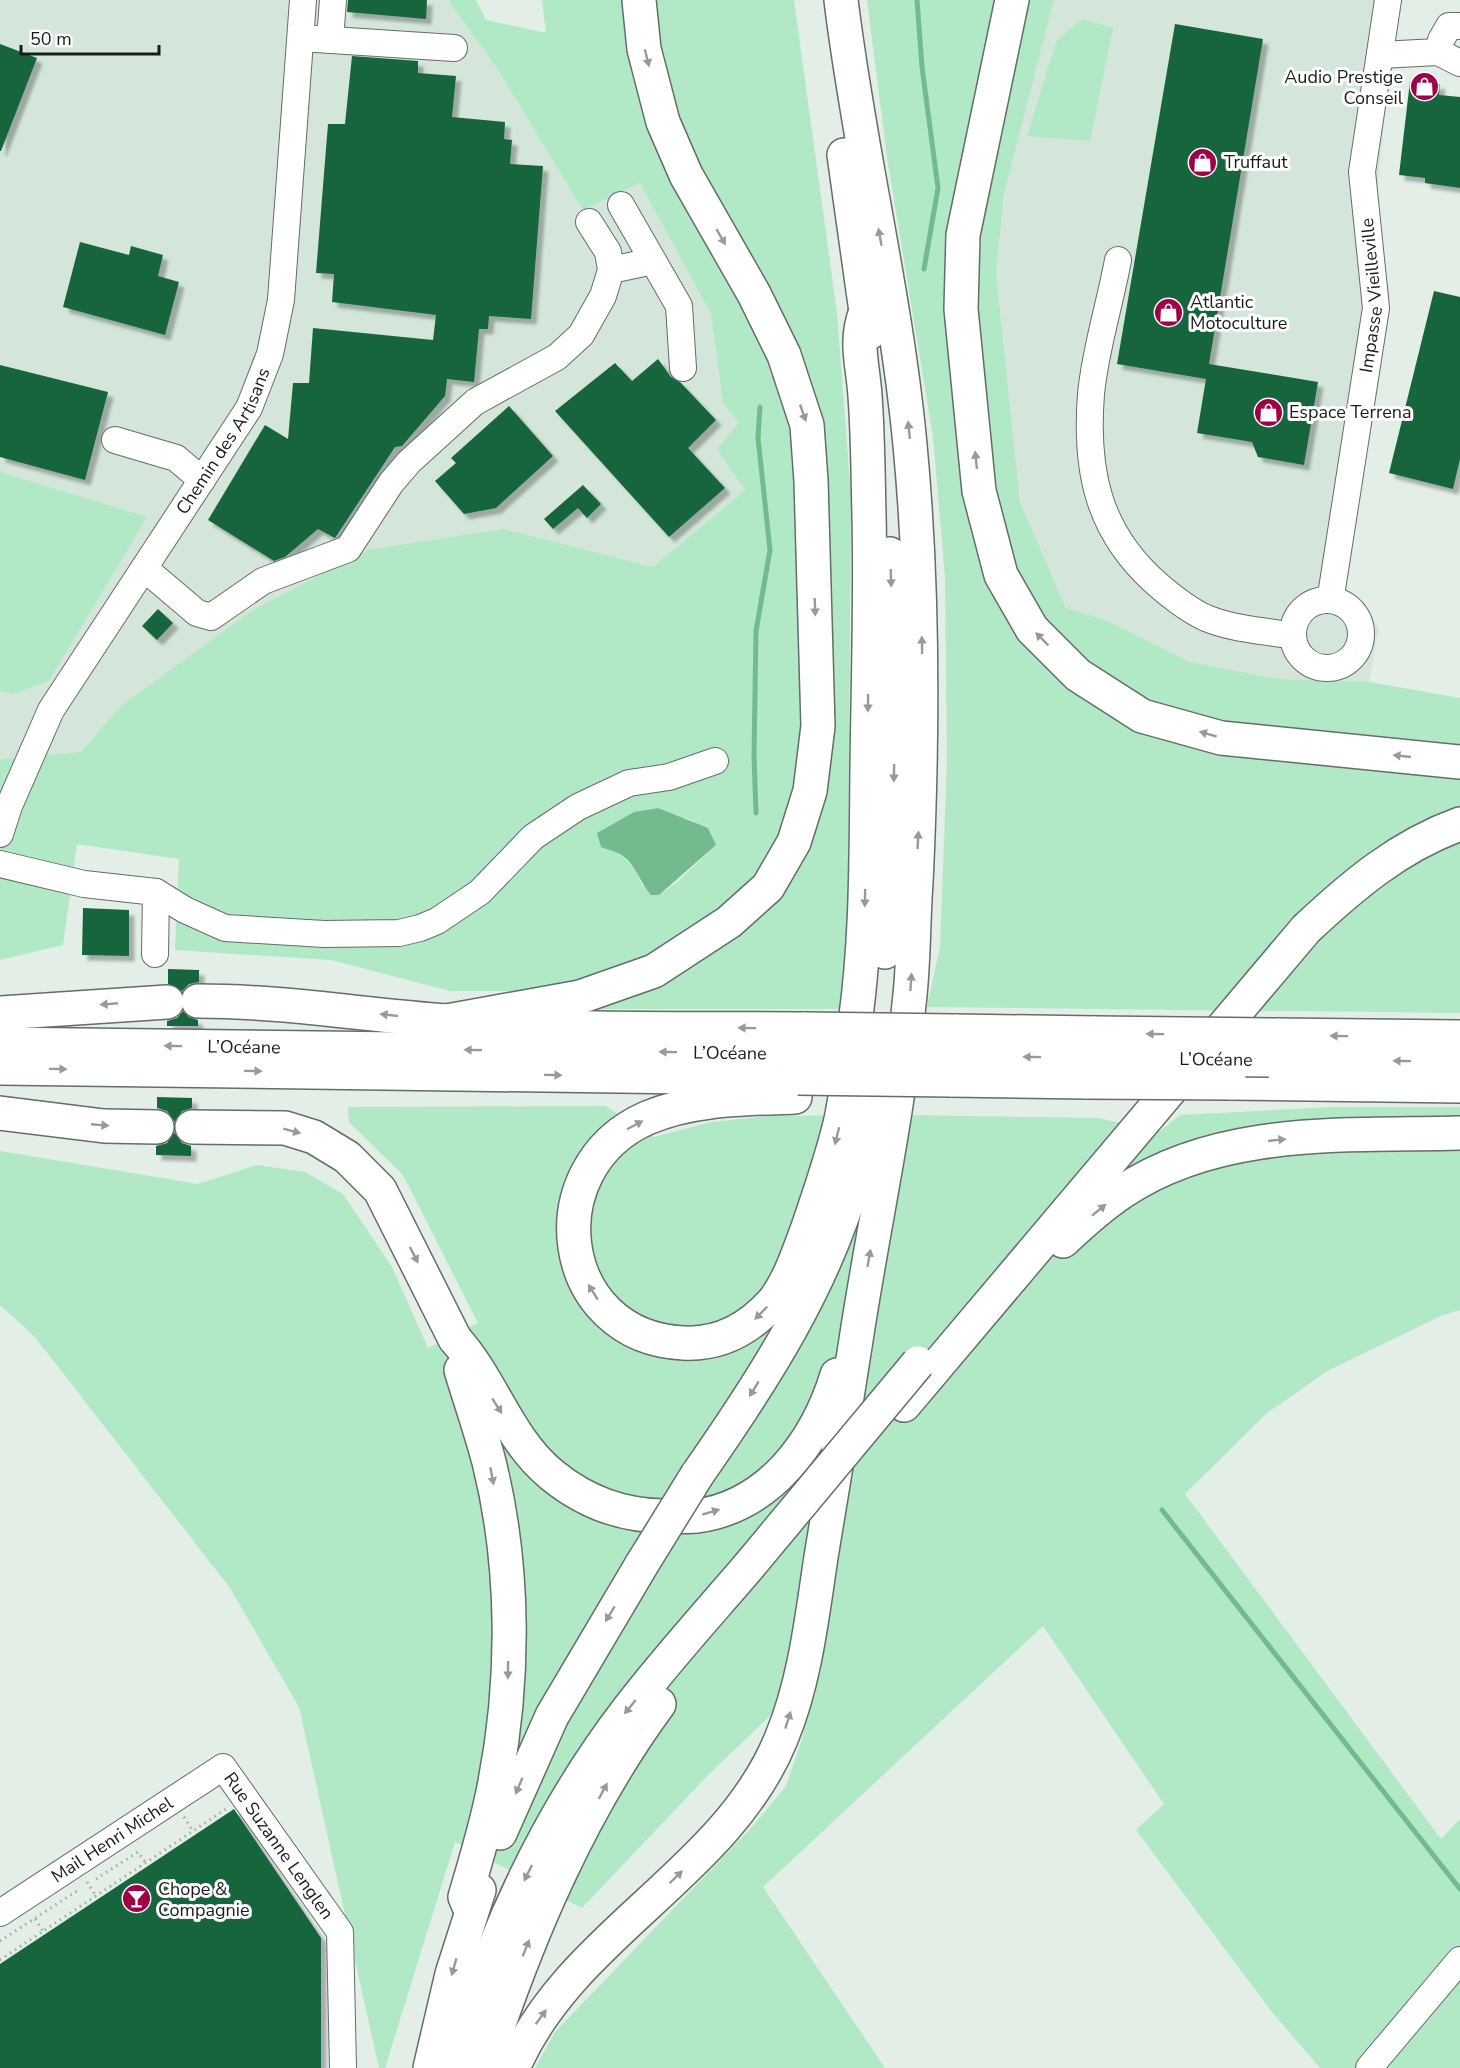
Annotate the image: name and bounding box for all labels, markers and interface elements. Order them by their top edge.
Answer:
scale bar [21,18,159,56]
text: 50 m [30,27,72,51]
one-way arrow [642,49,652,67]
place label: Audio Prestige Conseil [1284,65,1404,110]
shop icon: Audio Prestige Conseil [1408,71,1440,103]
shop icon: Truffaut [1187,146,1219,178]
place label: Truffaut [1224,150,1288,174]
street label: Impasse Vieilleville [1354,217,1388,374]
one-way arrow [875,227,884,246]
one-way arrow [716,229,726,246]
place label: Atlantic Motoculture [1190,290,1287,335]
shop icon: Atlantic Motoculture [1153,296,1185,328]
street label: Chemin des Artisans [170,364,276,519]
shop icon: Espace Terrena [1252,396,1284,428]
place label: Espace Terrena [1289,400,1412,424]
one-way arrow [799,404,809,422]
one-way arrow [904,420,914,439]
one-way arrow [971,450,981,469]
one-way arrow [886,568,896,587]
one-way arrow [810,598,820,617]
one-way arrow [1036,633,1050,647]
one-way arrow [917,636,927,655]
one-way arrow [863,694,872,713]
one-way arrow [1199,729,1217,738]
one-way arrow [1392,751,1411,761]
one-way arrow [889,763,899,782]
one-way arrow [913,831,922,850]
one-way arrow [860,889,870,908]
one-way arrow [906,973,916,992]
one-way arrow [99,999,118,1009]
one-way arrow [379,1010,398,1020]
one-way arrow [738,1023,757,1033]
one-way arrow [1146,1029,1165,1038]
one-way arrow [1329,1031,1348,1041]
street label: L’Océane [207,1035,281,1059]
one-way arrow [164,1041,183,1051]
street label: L’Océane [693,1041,767,1065]
one-way arrow [464,1045,483,1055]
one-way arrow [659,1047,678,1057]
street label: L’Océane [1179,1047,1253,1072]
one-way arrow [1022,1052,1041,1062]
one-way arrow [1392,1056,1411,1066]
one-way arrow [49,1064,68,1074]
one-way arrow [244,1067,263,1076]
one-way arrow [544,1070,563,1080]
one-way arrow [626,1120,643,1130]
one-way arrow [90,1121,109,1130]
one-way arrow [283,1127,301,1136]
one-way arrow [831,1127,841,1145]
one-way arrow [1268,1135,1287,1145]
one-way arrow [1091,1205,1106,1217]
one-way arrow [409,1247,418,1264]
one-way arrow [865,1249,874,1268]
one-way arrow [587,1284,598,1300]
one-way arrow [755,1306,769,1320]
one-way arrow [749,1381,760,1398]
one-way arrow [491,1398,502,1414]
one-way arrow [488,1467,497,1486]
one-way arrow [702,1507,720,1516]
one-way arrow [605,1606,616,1622]
one-way arrow [503,1661,513,1680]
one-way arrow [624,1699,637,1715]
one-way arrow [784,1711,793,1729]
street label: Rue Suzanne Lenglen [218,1767,339,1924]
one-way arrow [514,1777,523,1795]
one-way arrow [598,1782,608,1799]
street label: Mail Henri Michel [47,1791,178,1888]
one-way arrow [524,1864,533,1881]
one-way arrow [669,1870,683,1884]
place label: Chope & Compagnie [158,1877,249,1922]
bar icon: Chope & Compagnie [121,1883,153,1915]
one-way arrow [521,1939,531,1957]
one-way arrow [449,1958,458,1976]
one-way arrow [535,2009,547,2025]

